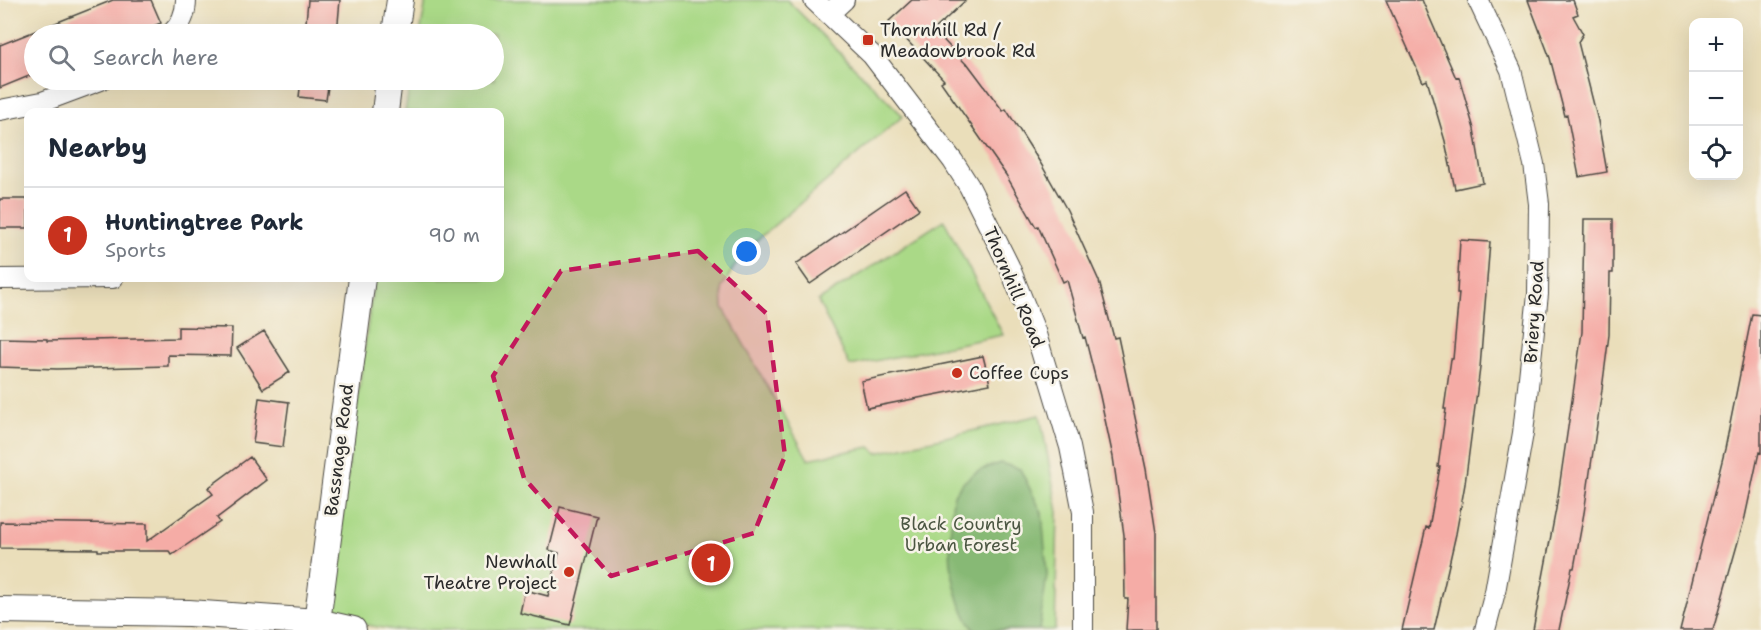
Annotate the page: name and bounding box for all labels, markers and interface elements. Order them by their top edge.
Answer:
place label: Thornhill Rd / Meadowbrook Rd [880,18,1035,63]
map controls [1689,18,1743,180]
button: + [1689,18,1743,72]
search box [24,24,504,90]
marker: Thornhill Rd / Meadowbrook Rd [861,33,875,47]
icon: search [45,41,78,74]
text: Search here [93,43,219,72]
button: − [1689,72,1743,126]
button: locate [1689,126,1743,180]
text: Nearby [48,130,147,165]
text: Huntingtree Park [105,208,304,237]
text: 1 [63,222,72,248]
text: 90 m [428,222,480,248]
street label: Thornhill Road [978,223,1050,351]
text: Sports [105,237,166,263]
your location [732,237,761,266]
street label: Briery Road [1518,260,1550,364]
place label: Coffee Cups [969,361,1069,385]
marker: Coffee Cups [950,366,964,380]
street label: Bassnage Road [319,382,359,518]
park label: Black Country Urban Forest [900,512,1022,557]
pin: 1 [692,540,730,586]
place label: Newhall Theatre Project [423,550,558,595]
marker: Newhall Theatre Project [562,565,576,579]

